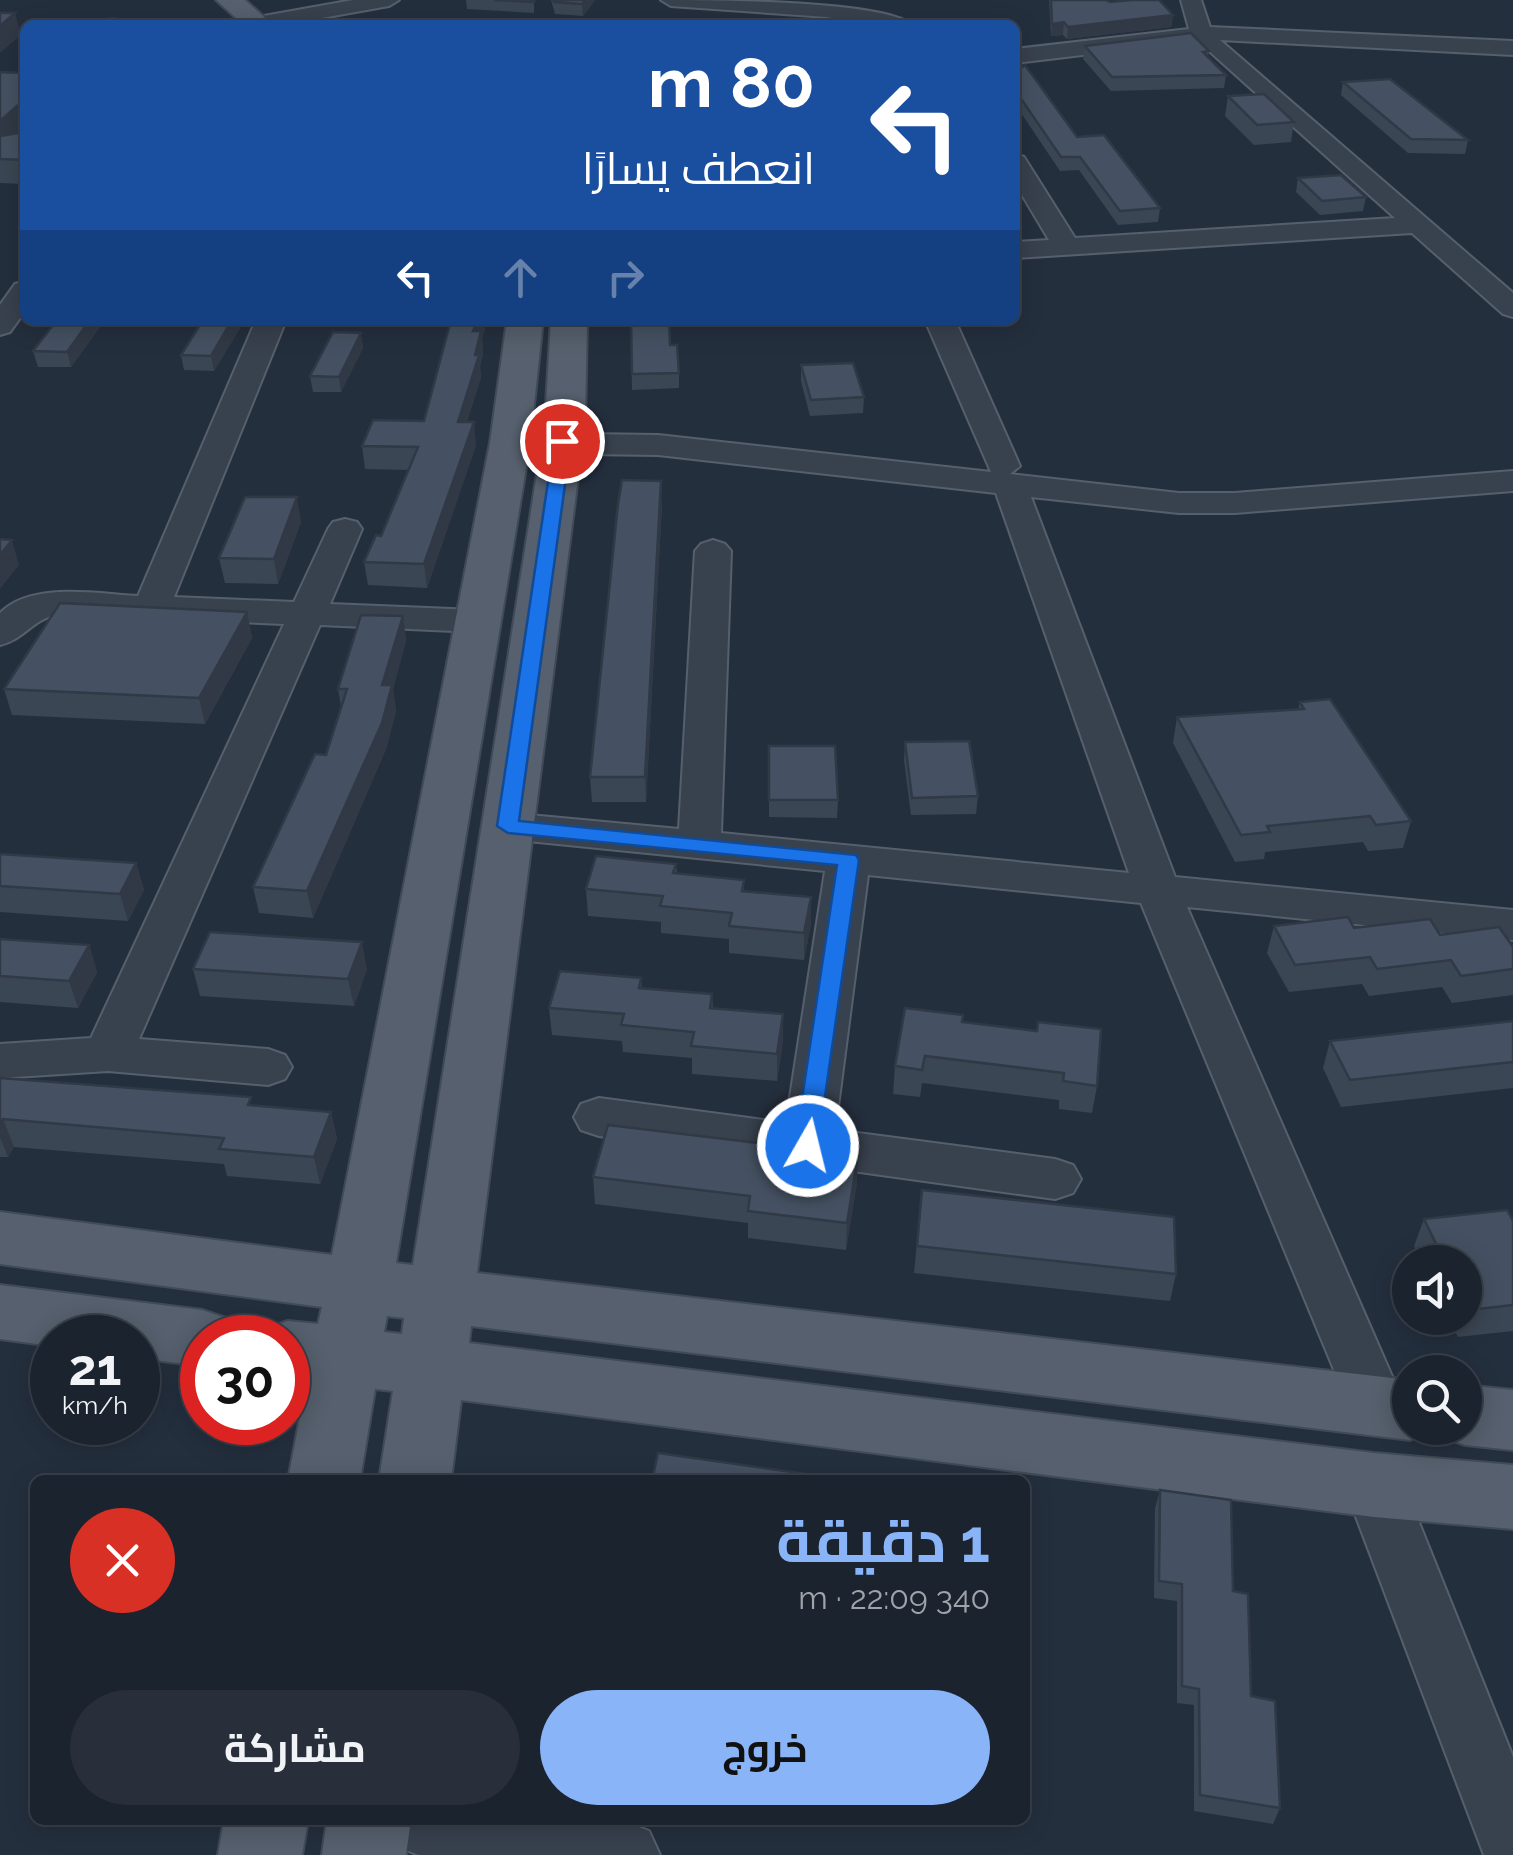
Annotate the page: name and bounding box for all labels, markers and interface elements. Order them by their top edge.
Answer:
text: 80 m [648,41,815,123]
icon: left [850,60,980,190]
text: انعطف يسارًا [582,142,815,195]
icon: left [388,250,443,305]
icon: ahead [493,250,548,305]
icon: right [598,250,653,305]
pin [520,399,605,484]
icon: arrive [535,414,590,469]
position arrow [756,1094,860,1198]
map controls [1392,1245,1482,1445]
button: sound [1392,1245,1482,1335]
speed limit sign: 30 [180,1315,310,1445]
text: 21 [69,1338,121,1397]
button: search [1392,1355,1482,1445]
text: km/h [62,1390,128,1420]
text: 1 دقيقة [776,1506,990,1576]
button: close [70,1508,175,1613]
text: 340 m · 22:09 [798,1579,990,1616]
button: مشاركة [70,1690,520,1805]
button: خروج [540,1690,990,1805]

